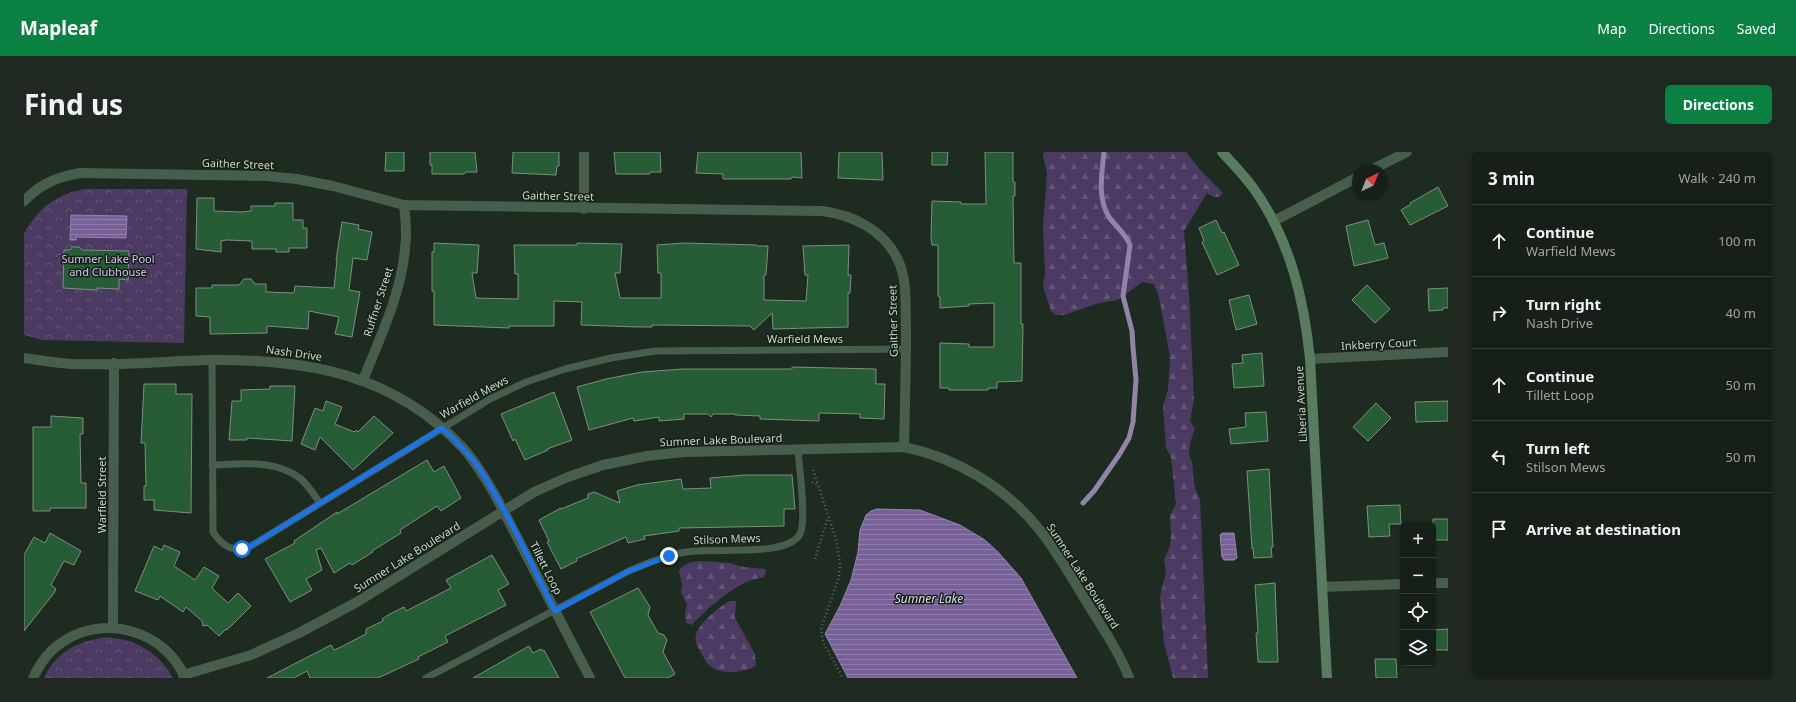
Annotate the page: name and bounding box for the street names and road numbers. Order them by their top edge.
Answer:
street label: Gaither Street [202,155,274,172]
street label: Gaither Street [522,187,594,204]
street label: Ruffner Street [359,265,396,339]
street label: Gaither Street [884,285,901,357]
street label: Warfield Mews [767,331,843,346]
street label: Inkberry Court [1341,334,1417,353]
street label: Nash Drive [265,341,323,364]
street label: Liberia Avenue [1291,365,1310,443]
street label: Warfield Mews [437,372,511,422]
street label: Sumner Lake Boulevard [659,430,783,449]
street label: Warfield Street [94,457,109,533]
street label: Sumner Lake Boulevard [351,518,463,595]
street label: Sumner Lake Boulevard [1044,520,1123,631]
street label: Stilson Mews [693,530,761,547]
street label: Tillett Loop [527,539,566,597]

